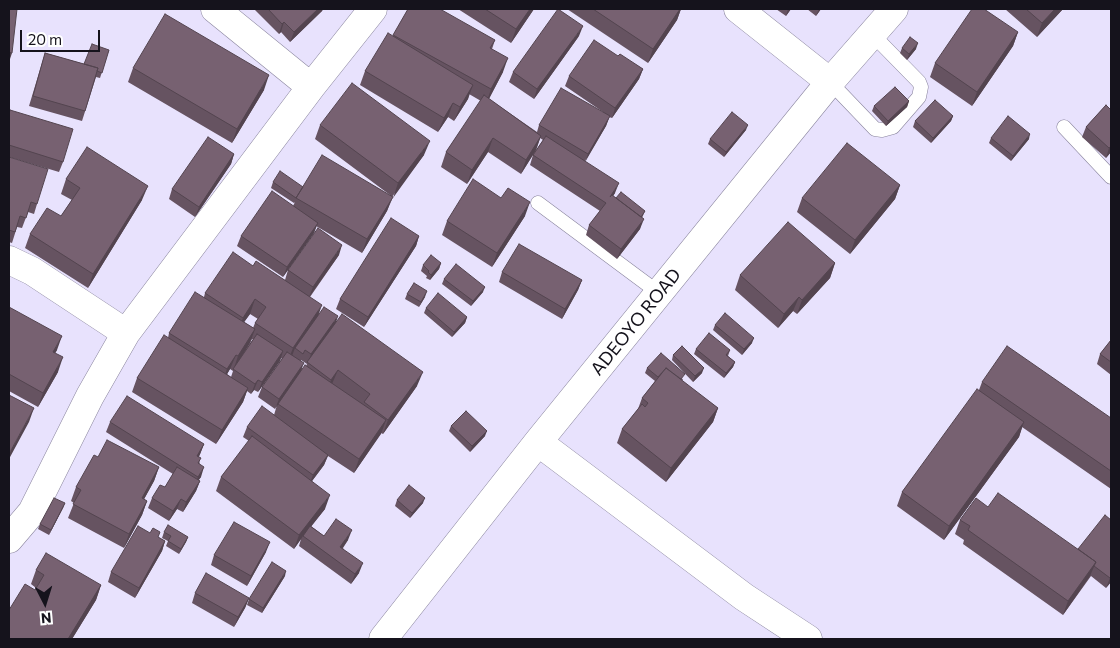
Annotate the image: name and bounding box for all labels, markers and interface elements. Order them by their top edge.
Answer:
scale bar [22,20,102,52]
text: 20 m [28,30,62,48]
street label: ADEOYO ROAD [586,264,686,380]
north arrow [20,578,70,628]
text: N [40,610,52,627]

